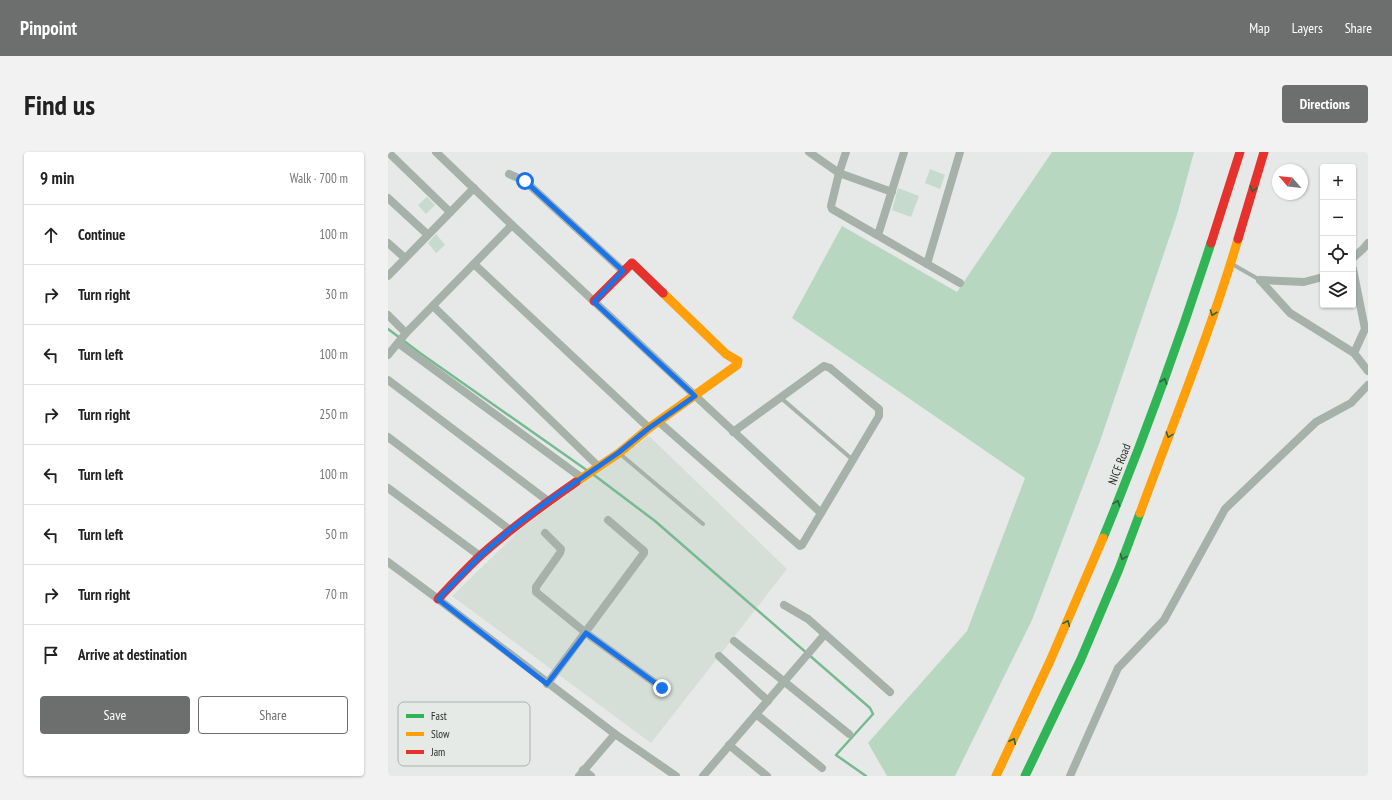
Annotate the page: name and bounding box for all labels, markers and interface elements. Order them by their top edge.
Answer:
text: Pinpoint [20,16,77,40]
text: Map [1249,19,1270,37]
text: Layers [1292,19,1323,37]
text: Share [1345,19,1372,37]
button: Directions [1282,85,1368,123]
text: Find us [24,86,95,123]
north arrow [1272,164,1308,200]
map controls [1320,164,1356,308]
button: + [1320,164,1356,200]
text: 9 min [40,167,74,189]
text: Walk · 700 m [290,170,348,187]
route start [516,172,534,190]
one-way arrow [1249,186,1258,193]
button: − [1320,200,1356,236]
icon: ahead [40,224,62,246]
text: Continue [78,225,125,244]
text: 100 m [319,226,348,243]
button: locate [1320,236,1356,272]
button: layers [1320,272,1356,308]
icon: right [40,284,62,306]
text: Turn right [78,285,130,304]
text: 30 m [325,286,348,303]
one-way arrow [1209,310,1218,317]
icon: left [40,344,62,366]
text: Turn left [78,345,123,364]
text: 100 m [319,346,348,363]
one-way arrow [1159,378,1168,385]
icon: right [40,404,62,426]
text: Turn right [78,405,130,424]
text: 250 m [319,406,348,423]
one-way arrow [1165,432,1174,439]
street label: NICE Road [1104,441,1134,487]
icon: left [40,464,62,486]
text: Turn left [78,465,123,484]
text: 100 m [319,466,348,483]
one-way arrow [1113,499,1121,506]
icon: left [40,524,62,546]
text: Turn left [78,525,123,544]
text: 50 m [325,526,348,543]
one-way arrow [1120,554,1128,561]
icon: right [40,584,62,606]
text: Turn right [78,585,130,604]
text: 70 m [325,586,348,603]
one-way arrow [1062,619,1070,627]
icon: arrive [40,644,62,666]
text: Arrive at destination [78,645,187,664]
route end [653,679,671,697]
button: Save [40,696,190,734]
button: Share [198,696,348,734]
legend [398,702,530,766]
text: Fast [431,709,447,723]
text: Slow [431,727,450,741]
one-way arrow [1008,737,1016,745]
text: Jam [430,745,445,759]

